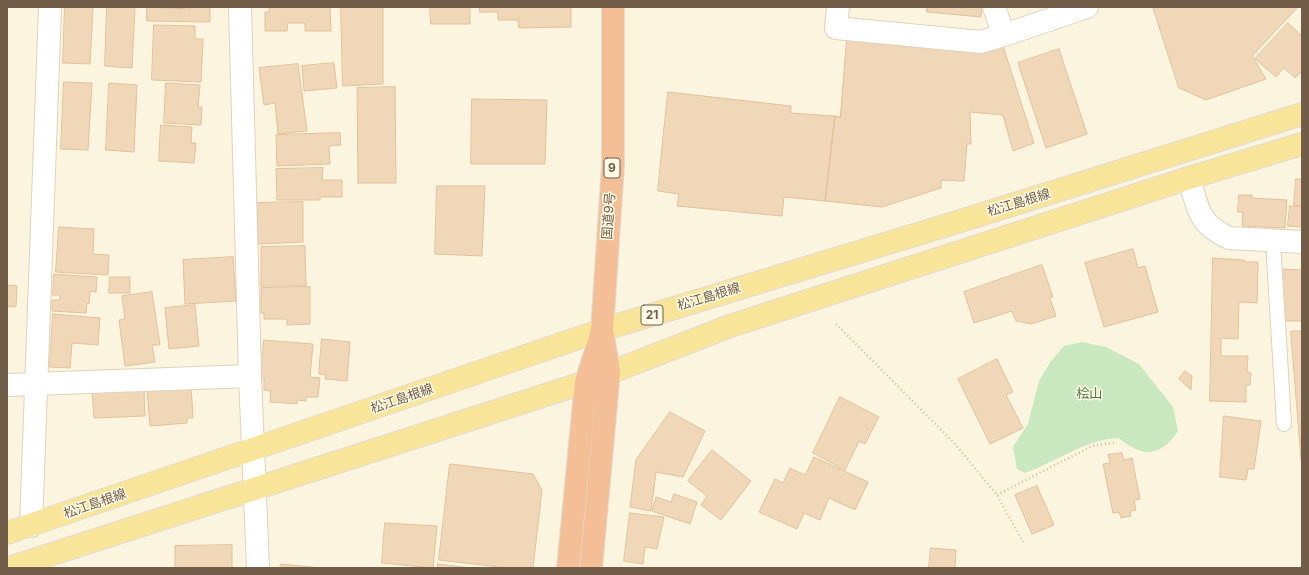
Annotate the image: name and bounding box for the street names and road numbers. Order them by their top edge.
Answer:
road number: 9 [604,158,620,178]
street label: 松江島根線 [986,186,1052,220]
street label: 国道9号 [600,192,618,240]
street label: 松江島根線 [676,280,742,314]
road number: 21 [641,305,663,325]
street label: 松江島根線 [369,381,435,417]
street label: 松江島根線 [62,486,128,522]

